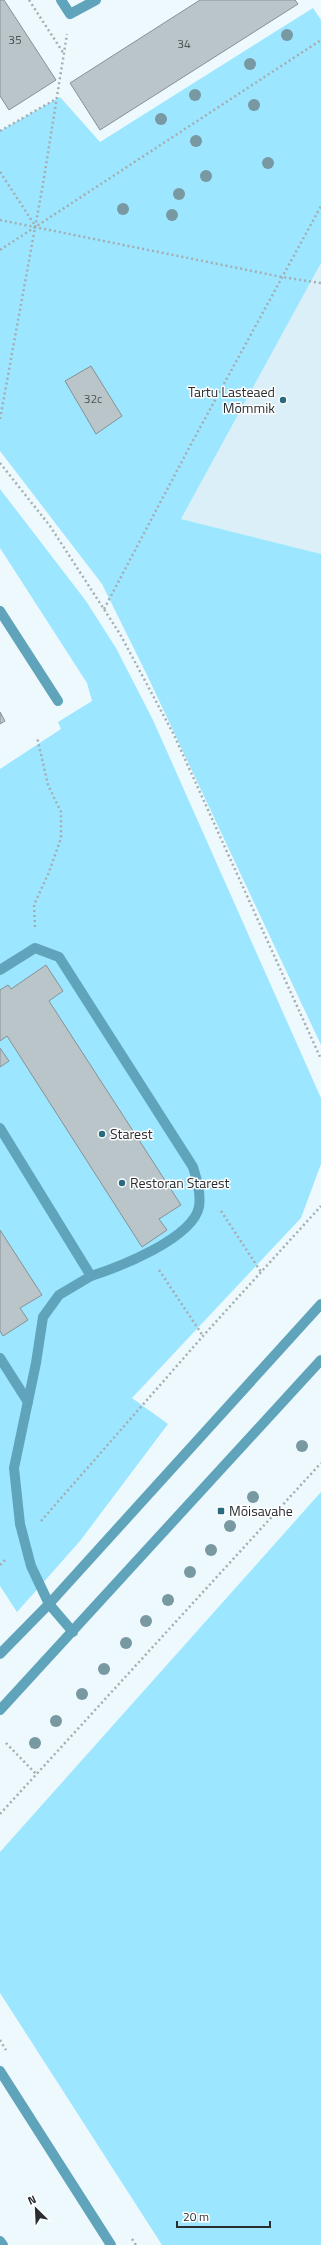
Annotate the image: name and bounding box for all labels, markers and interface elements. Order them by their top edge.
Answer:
house number: 35 [8,30,22,49]
house number: 34 [177,34,191,53]
place label: Tartu Lasteaed Mõmmik [188,381,275,418]
house number: 32c [84,389,102,408]
marker: Tartu Lasteaed Mõmmik [278,395,288,405]
place label: Starest [110,1123,153,1144]
marker: Starest [97,1129,107,1139]
place label: Restoran Starest [130,1172,230,1193]
marker: Restoran Starest [117,1178,127,1188]
place label: Mõisavahe [229,1500,293,1521]
marker: Mõisavahe [216,1506,226,1516]
north arrow [16,2189,56,2229]
text: N [25,2191,39,2209]
scale bar [177,2203,270,2229]
text: 20 m [183,2207,209,2226]

